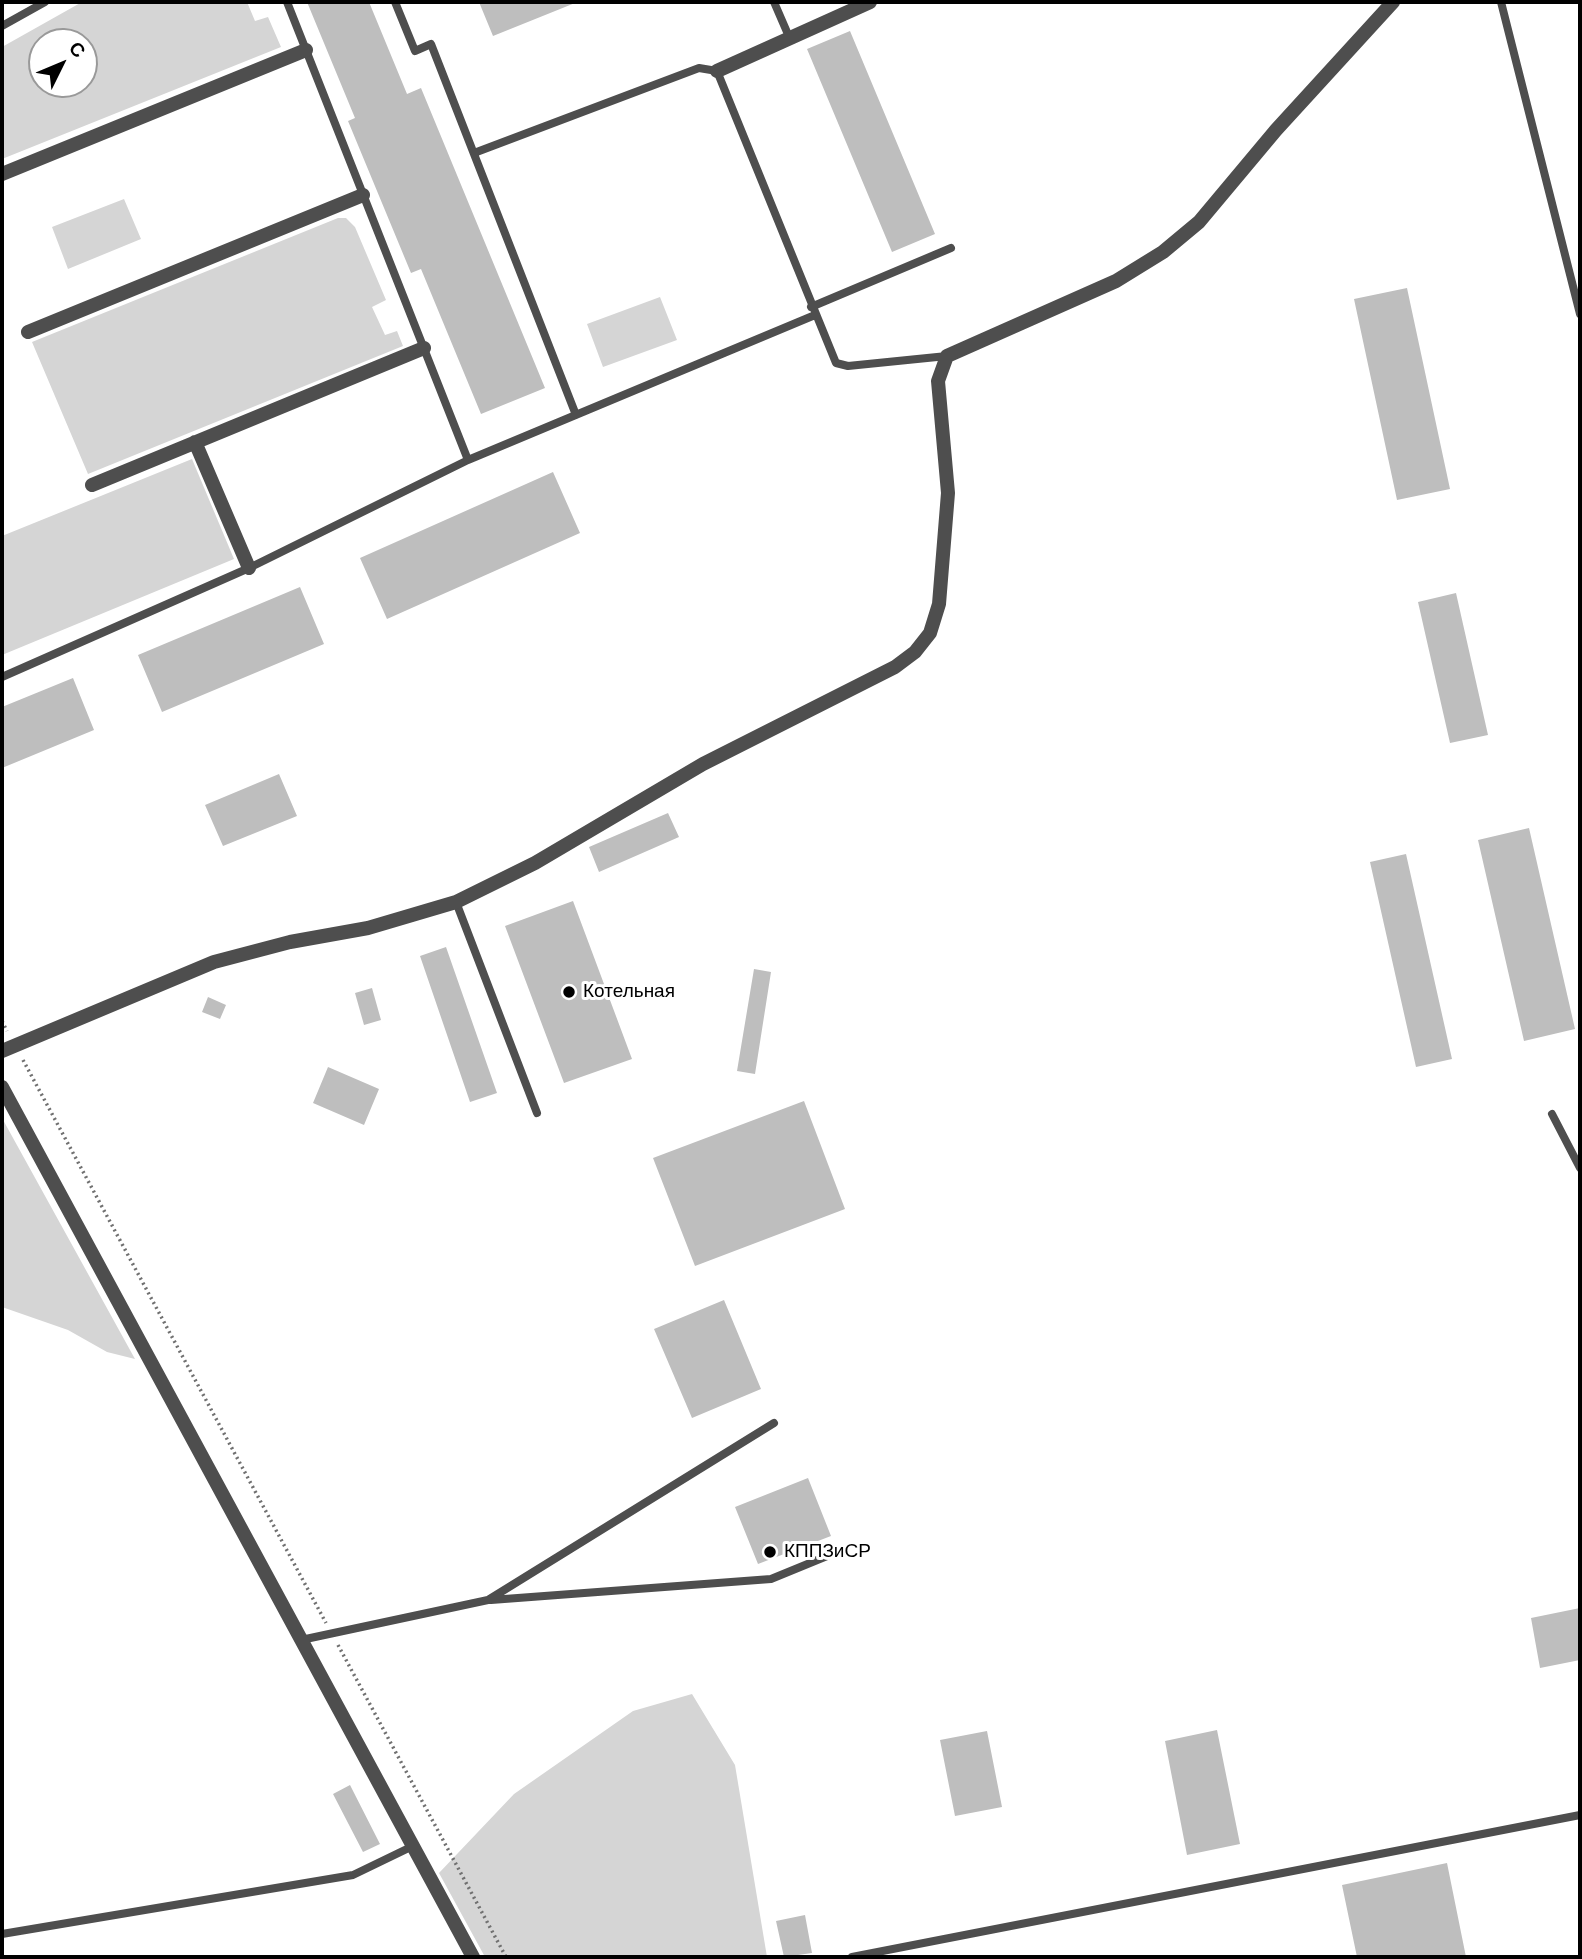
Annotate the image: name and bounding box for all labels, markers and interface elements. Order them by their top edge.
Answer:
north arrow [28,28,98,98]
text: С [63,36,91,63]
place label: Котельная [583,981,675,1003]
marker: Котельная [561,984,577,1000]
place label: КППЗиСР [784,1541,871,1563]
marker: КППЗиСР [762,1544,778,1560]

